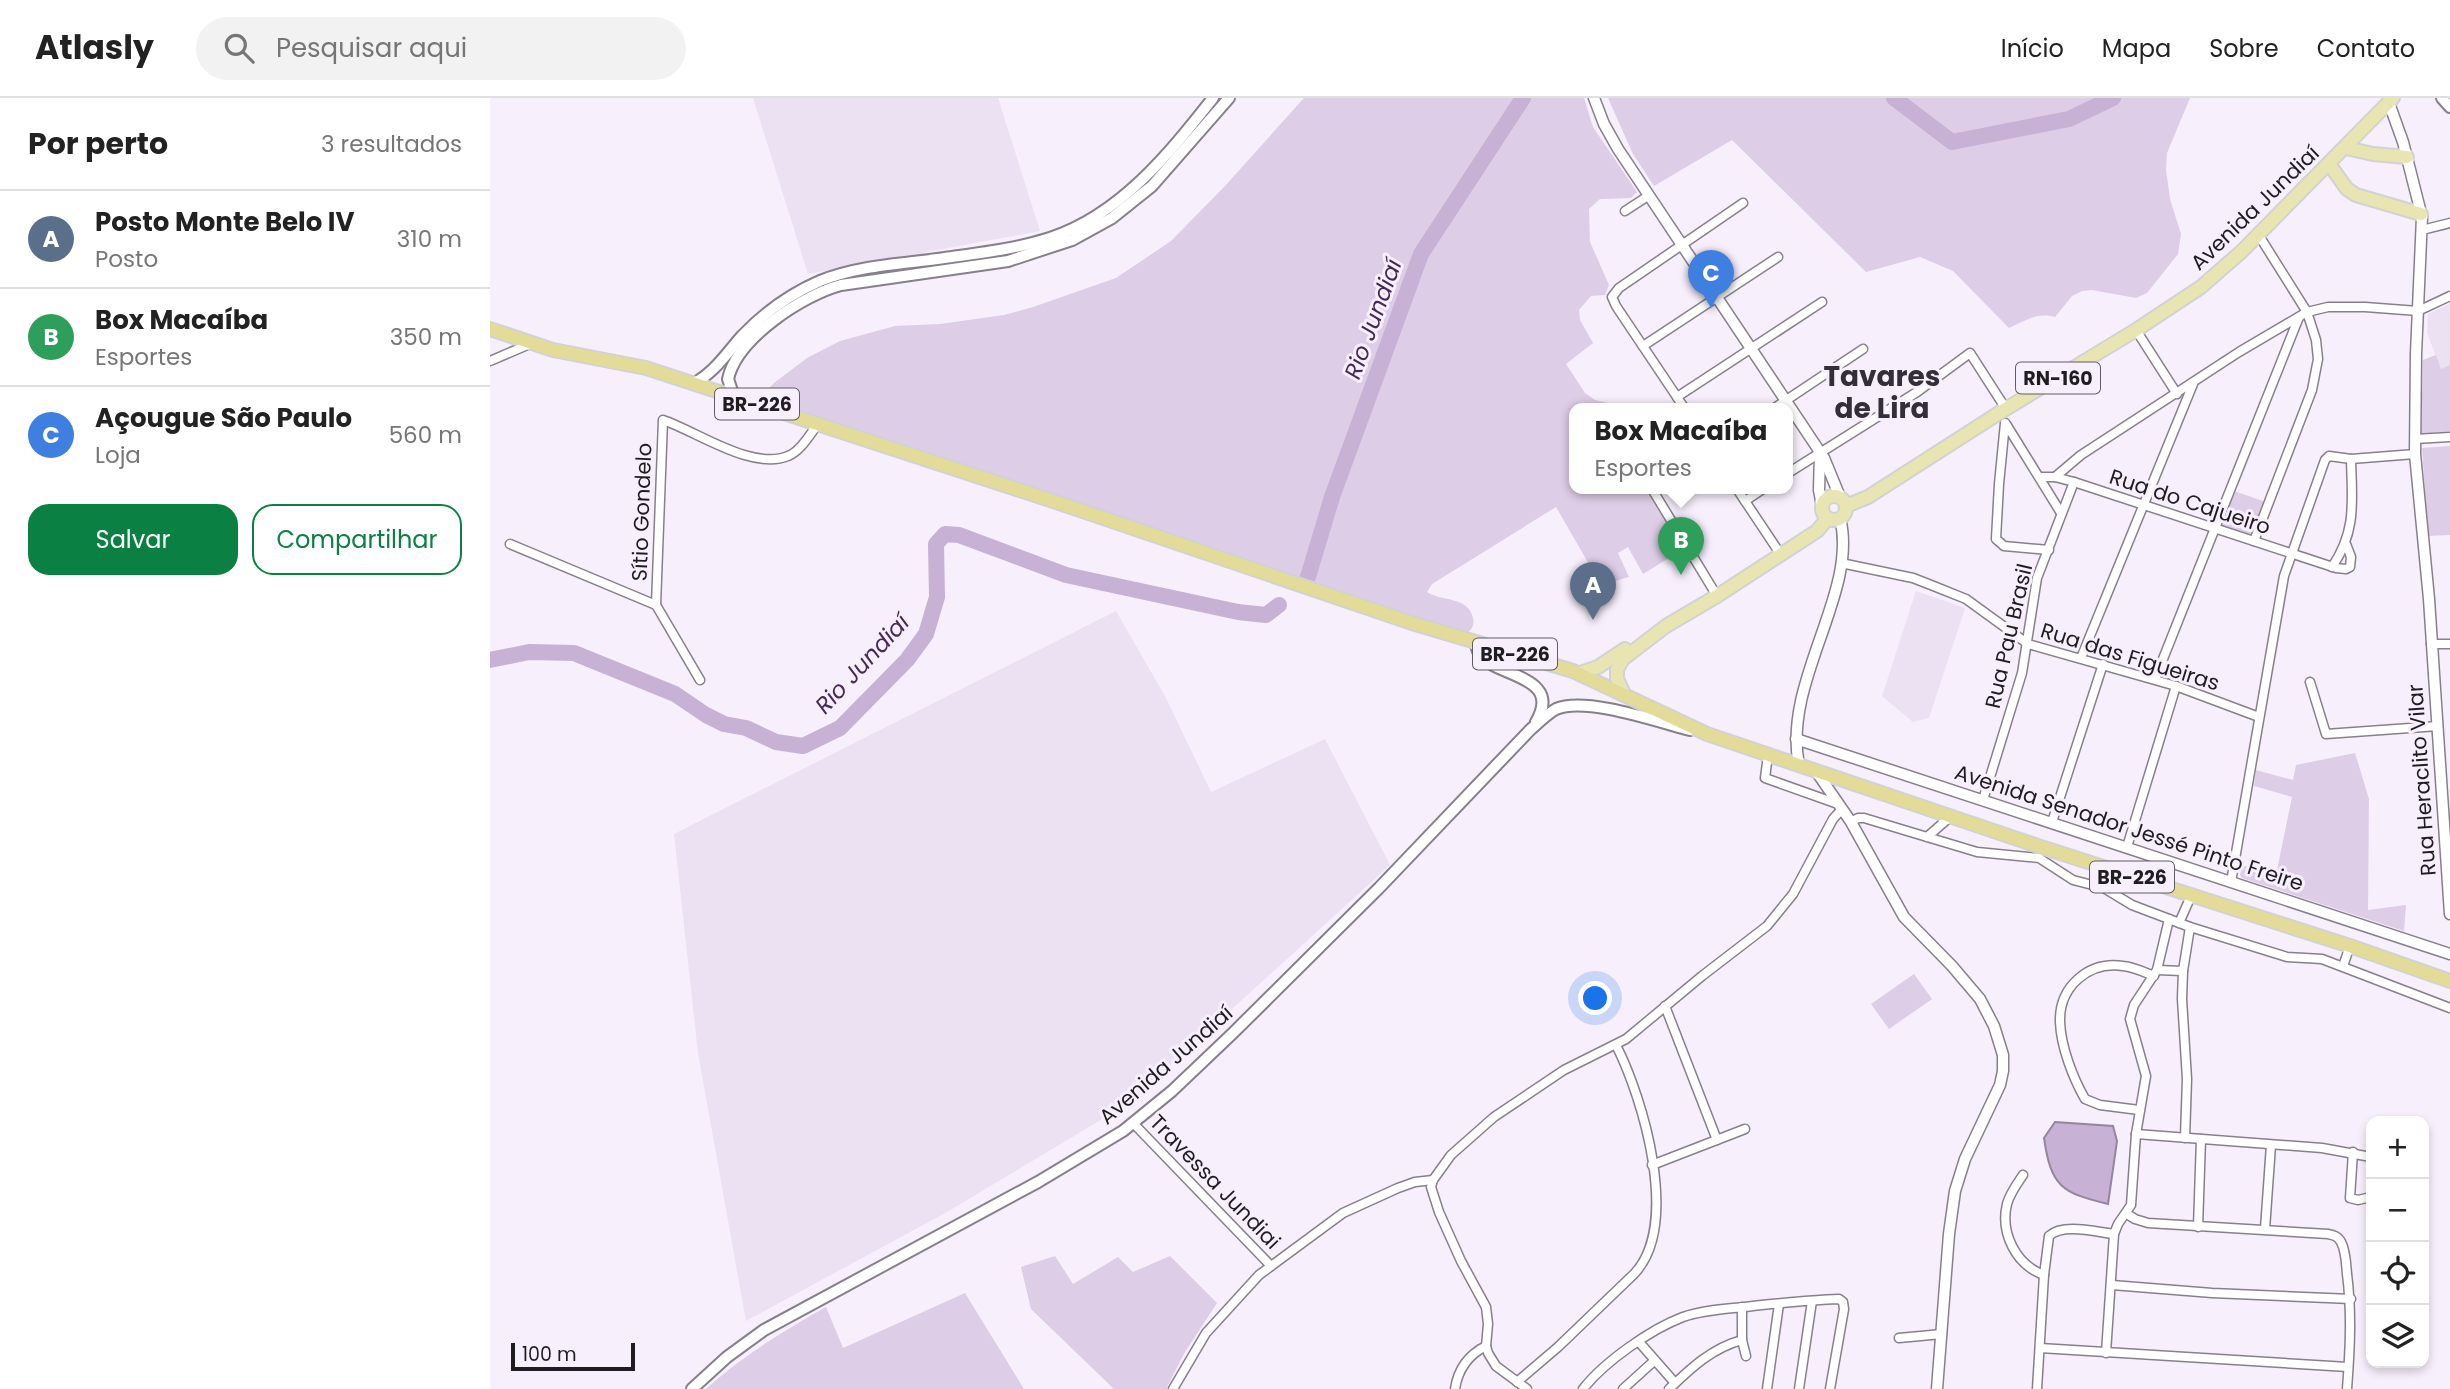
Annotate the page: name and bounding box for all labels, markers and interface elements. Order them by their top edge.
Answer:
search box [196,17,686,80]
text: Atlasly [35,24,154,71]
icon: search [220,29,258,67]
text: Pesquisar aqui [276,30,467,66]
text: Início [2001,32,2064,65]
text: Mapa [2102,32,2171,65]
text: Sobre [2209,32,2279,65]
text: Contato [2317,32,2415,65]
text: Por perto [28,122,168,165]
text: 3 resultados [321,128,462,160]
street label: Avenida Jundiaí [2184,139,2325,277]
text: Posto Monte Belo IV [95,204,355,240]
text: A [43,223,59,255]
text: 310 m [397,223,462,255]
text: Posto [95,243,158,275]
pin: C [1688,250,1734,308]
water label: Rio Jundiaí [1337,252,1410,383]
text: Box Macaíba [95,302,268,338]
text: B [43,321,59,353]
text: 350 m [390,321,462,353]
text: Esportes [95,341,192,373]
district label: Tavares de Lira [1824,357,1940,428]
road number: RN-160 [2016,362,2100,394]
road number: BR-226 [715,388,799,420]
text: Açougue São Paulo [95,400,352,436]
popup [1569,403,1793,494]
text: Box Macaíba [1594,413,1768,449]
text: C [42,419,60,451]
text: 560 m [389,419,462,451]
text: Loja [95,439,141,471]
street label: Sítio Gondelo [625,442,658,582]
text: Esportes [1594,452,1692,484]
street label: Rua do Cajueiro [2106,462,2274,541]
button: Salvar [28,504,238,575]
button: Compartilhar [252,504,462,575]
pin: B [1658,517,1704,575]
street label: Rua Pau Brasil [1978,561,2039,711]
pin: A [1570,562,1616,620]
water label: Rio Jundiaí [808,606,918,721]
street label: Rua das Figueiras [2037,616,2223,698]
road number: BR-226 [1473,638,1557,670]
street label: Rua Heraclito Vilar [2400,683,2443,877]
street label: Avenida Senador Jessé Pinto Freire [1951,757,2307,898]
road number: BR-226 [2090,862,2174,892]
your location [1578,981,1612,1015]
street label: Avenida Jundiaí [1093,998,1239,1131]
street label: Travessa Jundiai [1144,1108,1287,1255]
map controls [2366,1116,2429,1368]
button: + [2366,1116,2429,1179]
button: − [2366,1179,2429,1242]
button: locate [2366,1242,2429,1305]
button: layers [2366,1305,2429,1368]
scale bar [511,1340,635,1372]
text: 100 m [522,1341,577,1368]

